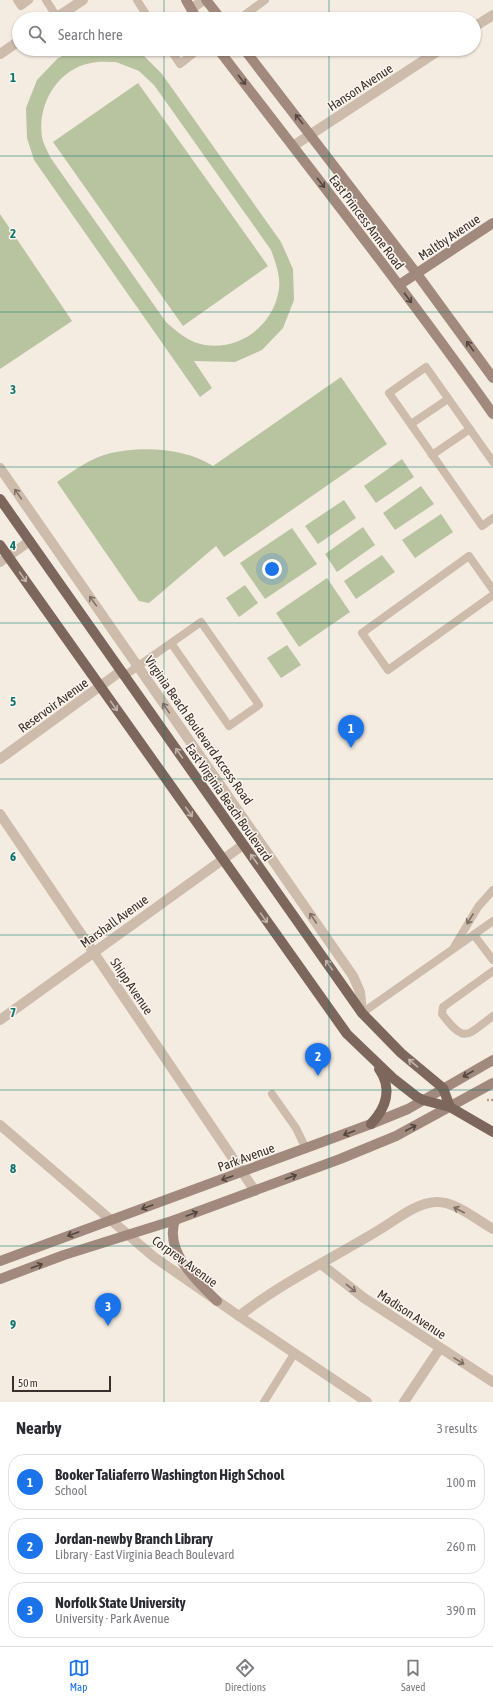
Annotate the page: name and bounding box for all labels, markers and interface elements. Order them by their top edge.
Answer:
search box [12,12,481,56]
icon: search [26,23,48,45]
text: Search here [58,26,123,43]
street label: Hanson Avenue [325,61,396,114]
text: 1 [10,70,16,85]
one-way arrow [238,74,246,85]
one-way arrow [295,114,303,125]
street label: East Princess Anne Road [326,172,407,272]
one-way arrow [317,177,325,188]
street label: Maltby Avenue [416,211,483,264]
text: 2 [10,226,16,241]
one-way arrow [404,292,412,303]
one-way arrow [466,341,474,352]
text: 3 [10,382,16,397]
one-way arrow [14,489,22,500]
text: 4 [9,538,16,553]
your location [262,559,282,579]
one-way arrow [18,571,27,582]
one-way arrow [88,595,96,607]
street label: Virginia Beach Boulevard Access Road [141,653,256,807]
street label: Reservoir Avenue [15,675,91,736]
text: 5 [10,694,16,709]
one-way arrow [110,700,118,711]
one-way arrow [162,702,170,713]
pin: 1 [338,715,364,748]
street label: East Virginia Beach Boulevard [182,741,275,864]
one-way arrow [175,748,183,759]
one-way arrow [184,806,193,817]
text: 6 [10,849,16,864]
one-way arrow [250,854,258,865]
street label: Marshall Avenue [77,892,151,951]
one-way arrow [309,912,317,923]
one-way arrow [259,913,268,924]
one-way arrow [466,913,474,925]
street label: Shipp Avenue [107,955,156,1017]
one-way arrow [325,960,333,971]
text: 7 [10,1005,16,1020]
pin: 2 [305,1043,331,1076]
one-way arrow [408,1059,419,1068]
one-way arrow [462,1071,474,1079]
one-way arrow [405,1124,417,1131]
one-way arrow [343,1129,355,1137]
street label: Park Avenue [216,1140,277,1175]
text: 8 [10,1161,16,1176]
one-way arrow [285,1173,297,1181]
one-way arrow [221,1175,234,1182]
one-way arrow [142,1204,154,1212]
one-way arrow [454,1206,466,1213]
one-way arrow [185,1209,197,1217]
one-way arrow [68,1231,80,1239]
street label: Corprew Avenue [149,1233,220,1290]
one-way arrow [30,1261,42,1269]
one-way arrow [346,1284,357,1293]
street label: Madison Avenue [375,1287,449,1342]
pin: 3 [95,1293,121,1326]
text: 9 [10,1317,16,1332]
one-way arrow [453,1357,465,1365]
scale bar [12,1374,111,1393]
text: 50 m [18,1377,38,1389]
text: Nearby [16,1418,62,1438]
text: 3 results [437,1421,477,1436]
text: Booker Taliaferro Washington High School [55,1466,284,1483]
text: 1 [27,1475,33,1490]
text: 100 m [447,1475,476,1490]
text: School [55,1483,87,1498]
text: Jordan-newby Branch Library [55,1530,213,1547]
text: 2 [27,1539,33,1554]
text: 260 m [447,1539,476,1554]
text: Library · East Virginia Beach Boulevard [55,1547,234,1562]
text: Norfolk State University [55,1594,186,1611]
text: 3 [27,1603,33,1618]
text: 390 m [447,1603,476,1618]
text: University · Park Avenue [55,1611,169,1626]
tab: Map [68,1657,90,1693]
tab: Directions [225,1657,266,1693]
tab: Saved [401,1657,425,1693]

